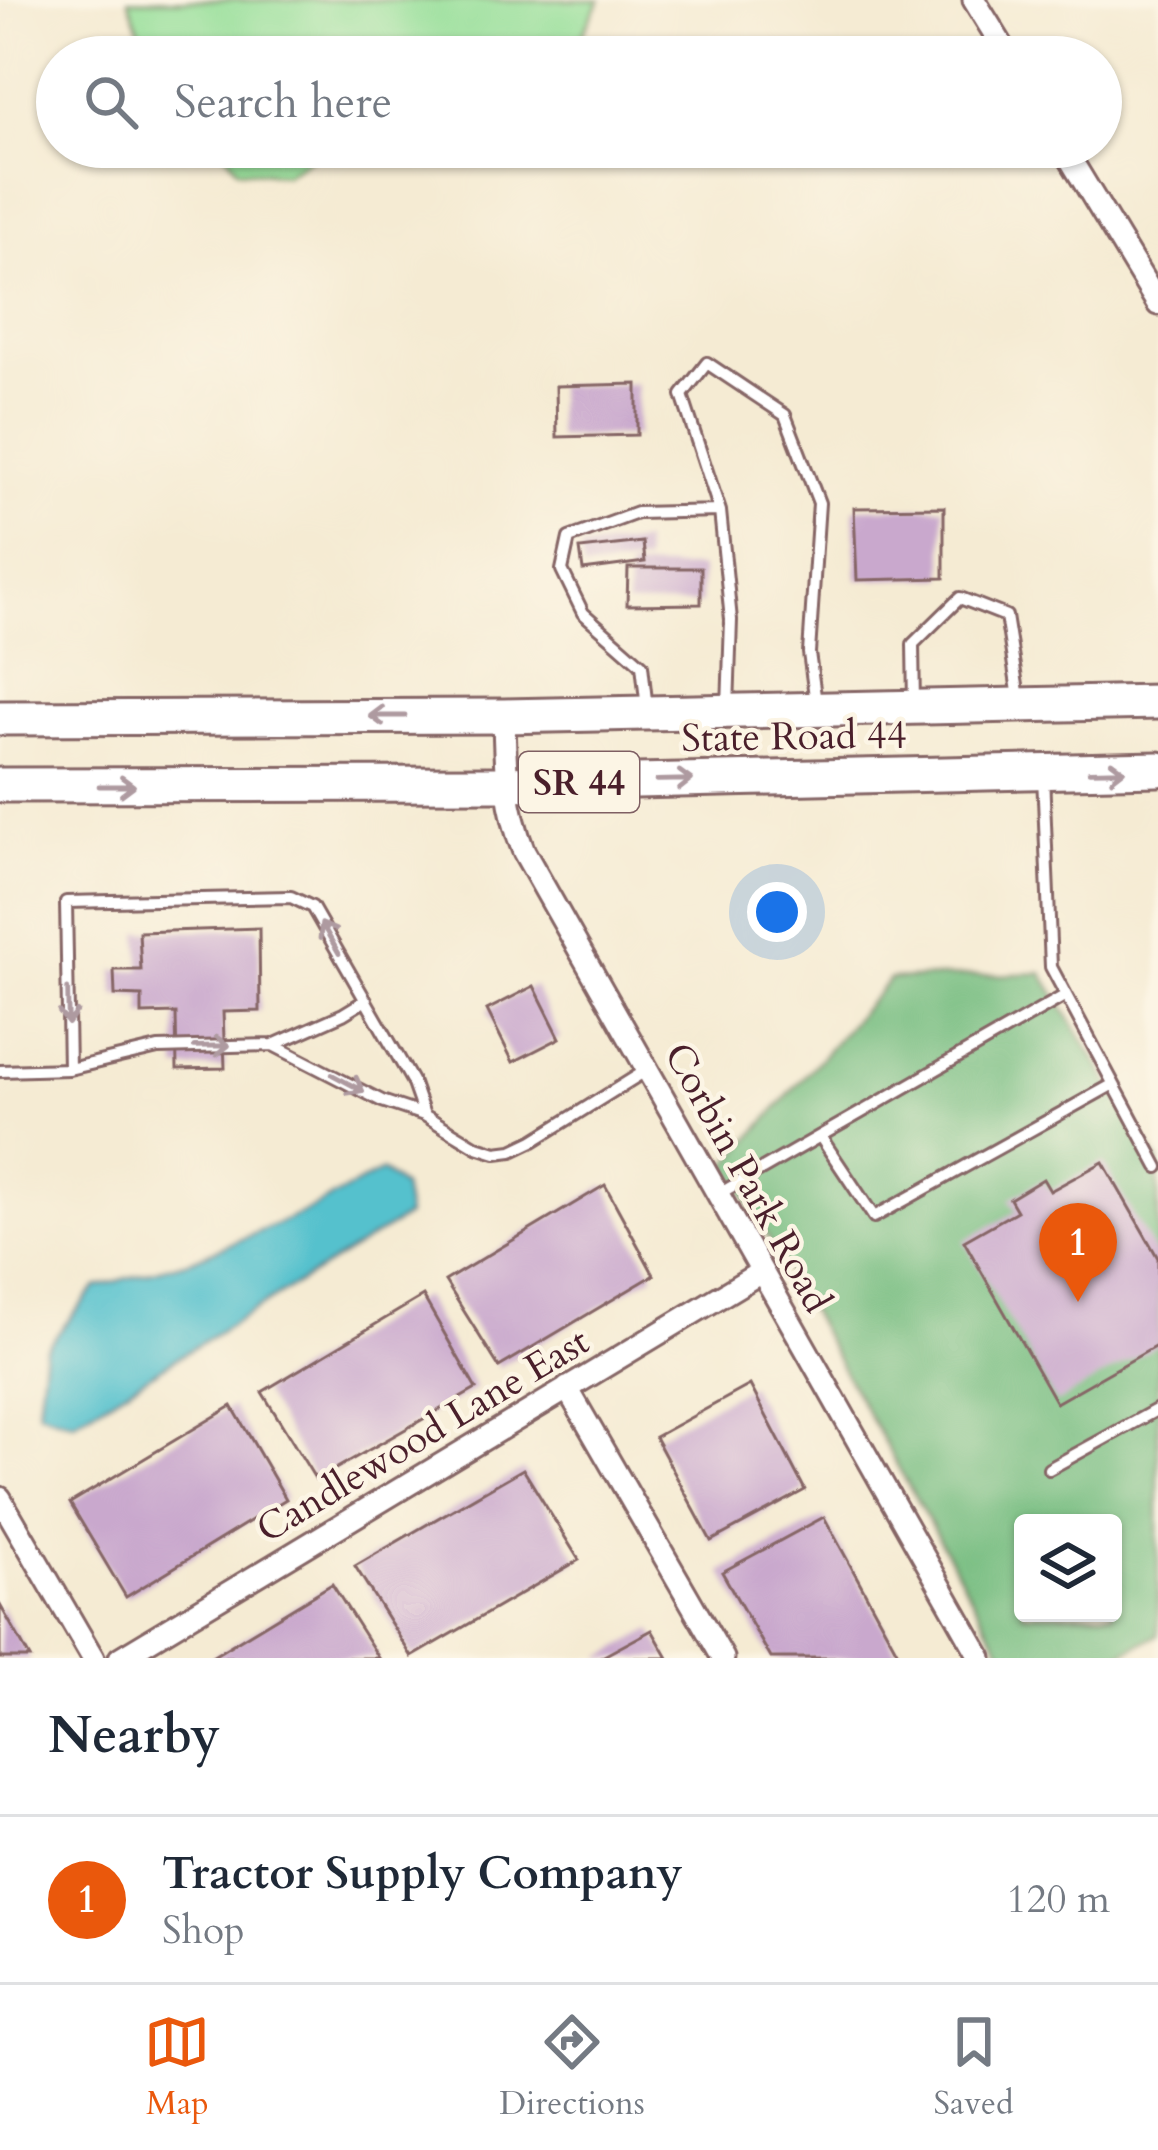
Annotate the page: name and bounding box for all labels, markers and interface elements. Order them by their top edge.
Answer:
search box [36,36,1122,168]
icon: search [78,69,144,135]
text: Search here [174,72,392,133]
one-way arrow [368,705,407,727]
street label: State Road 44 [681,708,907,765]
road number: SR 44 [519,752,639,812]
one-way arrow [1087,759,1126,782]
one-way arrow [655,768,694,791]
one-way arrow [97,775,136,797]
your location [747,882,807,942]
one-way arrow [318,921,342,956]
one-way arrow [57,987,79,1026]
street label: Corbin Park Road [652,1033,844,1322]
one-way arrow [192,1035,231,1058]
one-way arrow [329,1072,365,1095]
pin: 1 [1039,1203,1117,1302]
street label: Candlewood Lane East [247,1315,599,1556]
map controls [1014,1514,1122,1622]
button: layers [1014,1514,1122,1622]
text: Nearby [48,1701,220,1771]
text: Tractor Supply Company [162,1843,683,1904]
text: 1 [77,1873,97,1926]
text: 120 m [1007,1873,1110,1926]
text: Shop [162,1904,245,1957]
tab: Map [144,2009,210,2126]
tab: Directions [499,2009,645,2126]
tab: Saved [934,2009,1014,2126]

